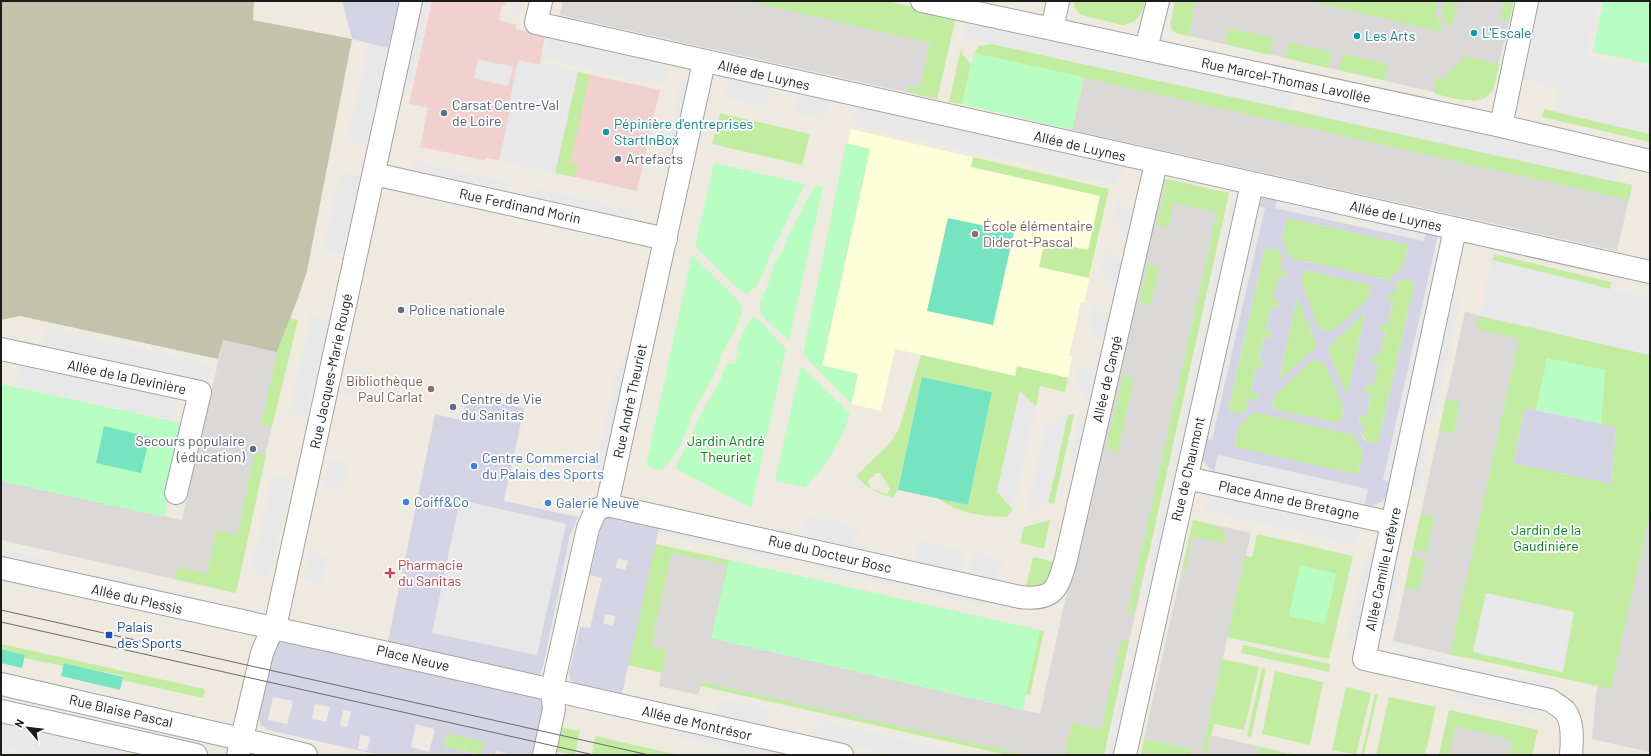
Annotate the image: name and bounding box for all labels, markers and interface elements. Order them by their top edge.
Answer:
place label: L'Escale [1482,24,1532,41]
place label: Les Arts [1365,27,1416,44]
marker: L'Escale [1469,28,1479,38]
marker: Les Arts [1352,31,1362,41]
street label: Rue Marcel-Thomas Lavollée [1200,53,1372,106]
street label: Allée de Luynes [716,56,812,93]
place label: Carsat Centre-Val de Loire [452,96,559,129]
marker: Carsat Centre-Val de Loire [439,108,449,118]
place label: Pépinière d'entreprises StartInBox [614,115,754,148]
marker: Pépinière d'entreprises StartInBox [601,127,611,137]
street label: Allée de Luynes [1032,127,1128,164]
place label: Artefacts [626,150,683,167]
marker: Artefacts [613,154,623,164]
street label: Rue Ferdinand Morin [458,184,582,227]
street label: Allée de Luynes [1348,197,1444,234]
place label: École élémentaire Diderot-Pascal [983,217,1093,250]
marker: École élémentaire Diderot-Pascal [970,229,980,239]
street label: Rue Jacques-Marie Rougé [306,292,355,450]
place label: Police nationale [409,301,505,318]
marker: Police nationale [396,305,406,315]
street label: Allée de Cangé [1088,334,1125,424]
street label: Rue André Theuriet [609,342,650,460]
street label: Allée de la Devinière [66,356,188,397]
place label: Bibliothèque Paul Carlat [346,372,423,405]
marker: Bibliothèque Paul Carlat [426,384,436,394]
place label: Centre de Vie du Sanitas [461,390,542,423]
marker: Centre de Vie du Sanitas [448,402,458,412]
street label: Rue de Chaumont [1167,415,1208,523]
place label: Secours populaire (éducation) [135,432,245,465]
park label: Jardin André Theuriet [687,432,765,465]
marker: Secours populaire (éducation) [248,444,258,454]
place label: Centre Commercial du Palais des Sports [482,449,604,482]
marker: Centre Commercial du Palais des Sports [469,461,479,471]
street label: Place Anne de Bretagne [1217,476,1361,523]
place label: Coiff&Co [414,493,469,510]
place label: Galerie Neuve [556,494,640,511]
marker: Coiff&Co [401,497,411,507]
marker: Galerie Neuve [543,498,553,508]
street label: Allée Camille Lefèvre [1361,505,1404,632]
park label: Jardin de la Gaudinière [1511,521,1581,554]
street label: Rue du Docteur Bosc [767,531,893,576]
place label: Pharmacie du Sanitas [398,556,463,589]
marker: Pharmacie du Sanitas [385,568,395,578]
street label: Allée du Plessis [90,580,185,617]
place label: Palais des Sports [117,618,182,651]
marker: Palais des Sports [104,630,114,640]
street label: Place Neuve [375,641,451,674]
street label: Rue Blaise Pascal [68,690,175,731]
street label: Allée de Montrésor [640,702,754,743]
north arrow [8,708,48,748]
text: N [11,717,26,729]

